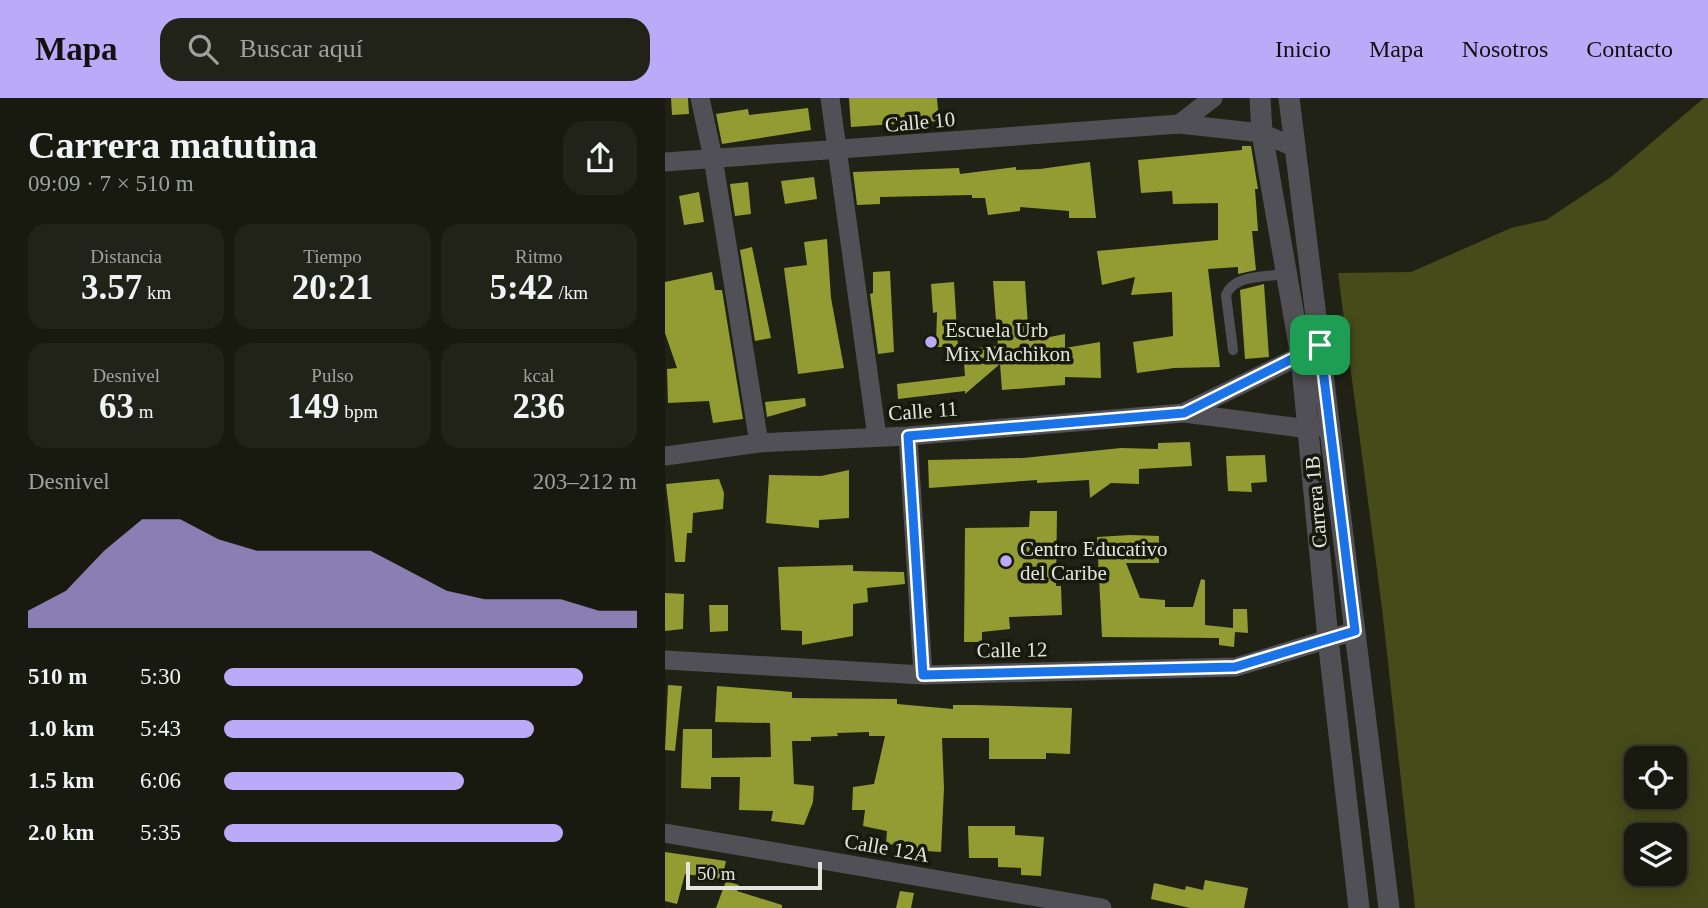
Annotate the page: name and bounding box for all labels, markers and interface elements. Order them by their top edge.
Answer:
search box [160,18,650,81]
icon: search [184,30,222,68]
text: Mapa [35,31,118,67]
text: Buscar aquí [240,34,363,63]
text: Inicio [1275,36,1331,62]
text: Mapa [1369,36,1424,62]
text: Nosotros [1462,36,1548,62]
text: Contacto [1586,36,1673,62]
street label: Calle 10 [884,107,956,137]
button: share [563,121,637,195]
text: Carrera matutina [28,124,318,166]
text: 09:09 · 7 × 510 m [28,171,194,196]
text: Distancia [90,246,162,267]
text: Tiempo [303,246,362,267]
text: Ritmo [515,246,563,267]
text: 3.57 [81,268,142,307]
text: 20:21 [292,268,373,307]
text: 5:42 [490,268,554,307]
text: km [142,282,171,303]
text: /km [554,282,588,303]
pin [1290,315,1350,375]
place label: Escuela Urb Mix Machikon [945,318,1071,366]
icon: arrive [1301,326,1339,364]
marker: Escuela Urb Mix Machikon [923,334,939,350]
text: Desnivel [92,365,160,386]
text: Pulso [311,365,354,386]
text: kcal [523,365,555,386]
text: 63 [99,387,134,426]
text: 149 [287,387,339,426]
text: 236 [513,387,565,426]
street label: Calle 11 [887,397,959,425]
text: m [134,401,153,422]
text: bpm [339,401,378,422]
street label: Carrera 1B [1300,455,1332,549]
text: Desnivel [28,469,110,494]
text: 203–212 m [533,469,637,494]
place label: Centro Educativo del Caribe [1020,537,1168,585]
marker: Centro Educativo del Caribe [998,553,1014,569]
street label: Calle 12 [977,637,1047,663]
text: 510 m [28,664,87,689]
text: 5:30 [140,664,181,689]
text: 1.0 km [28,716,94,741]
text: 5:43 [140,716,181,741]
map controls [1624,746,1687,886]
button: locate [1624,746,1687,809]
text: 1.5 km [28,768,94,793]
text: 6:06 [140,768,181,793]
text: 2.0 km [28,820,94,845]
text: 5:35 [140,820,181,845]
button: layers [1624,823,1687,886]
street label: Calle 12A [843,829,932,867]
scale bar [686,859,823,891]
text: 50 m [697,863,736,884]

